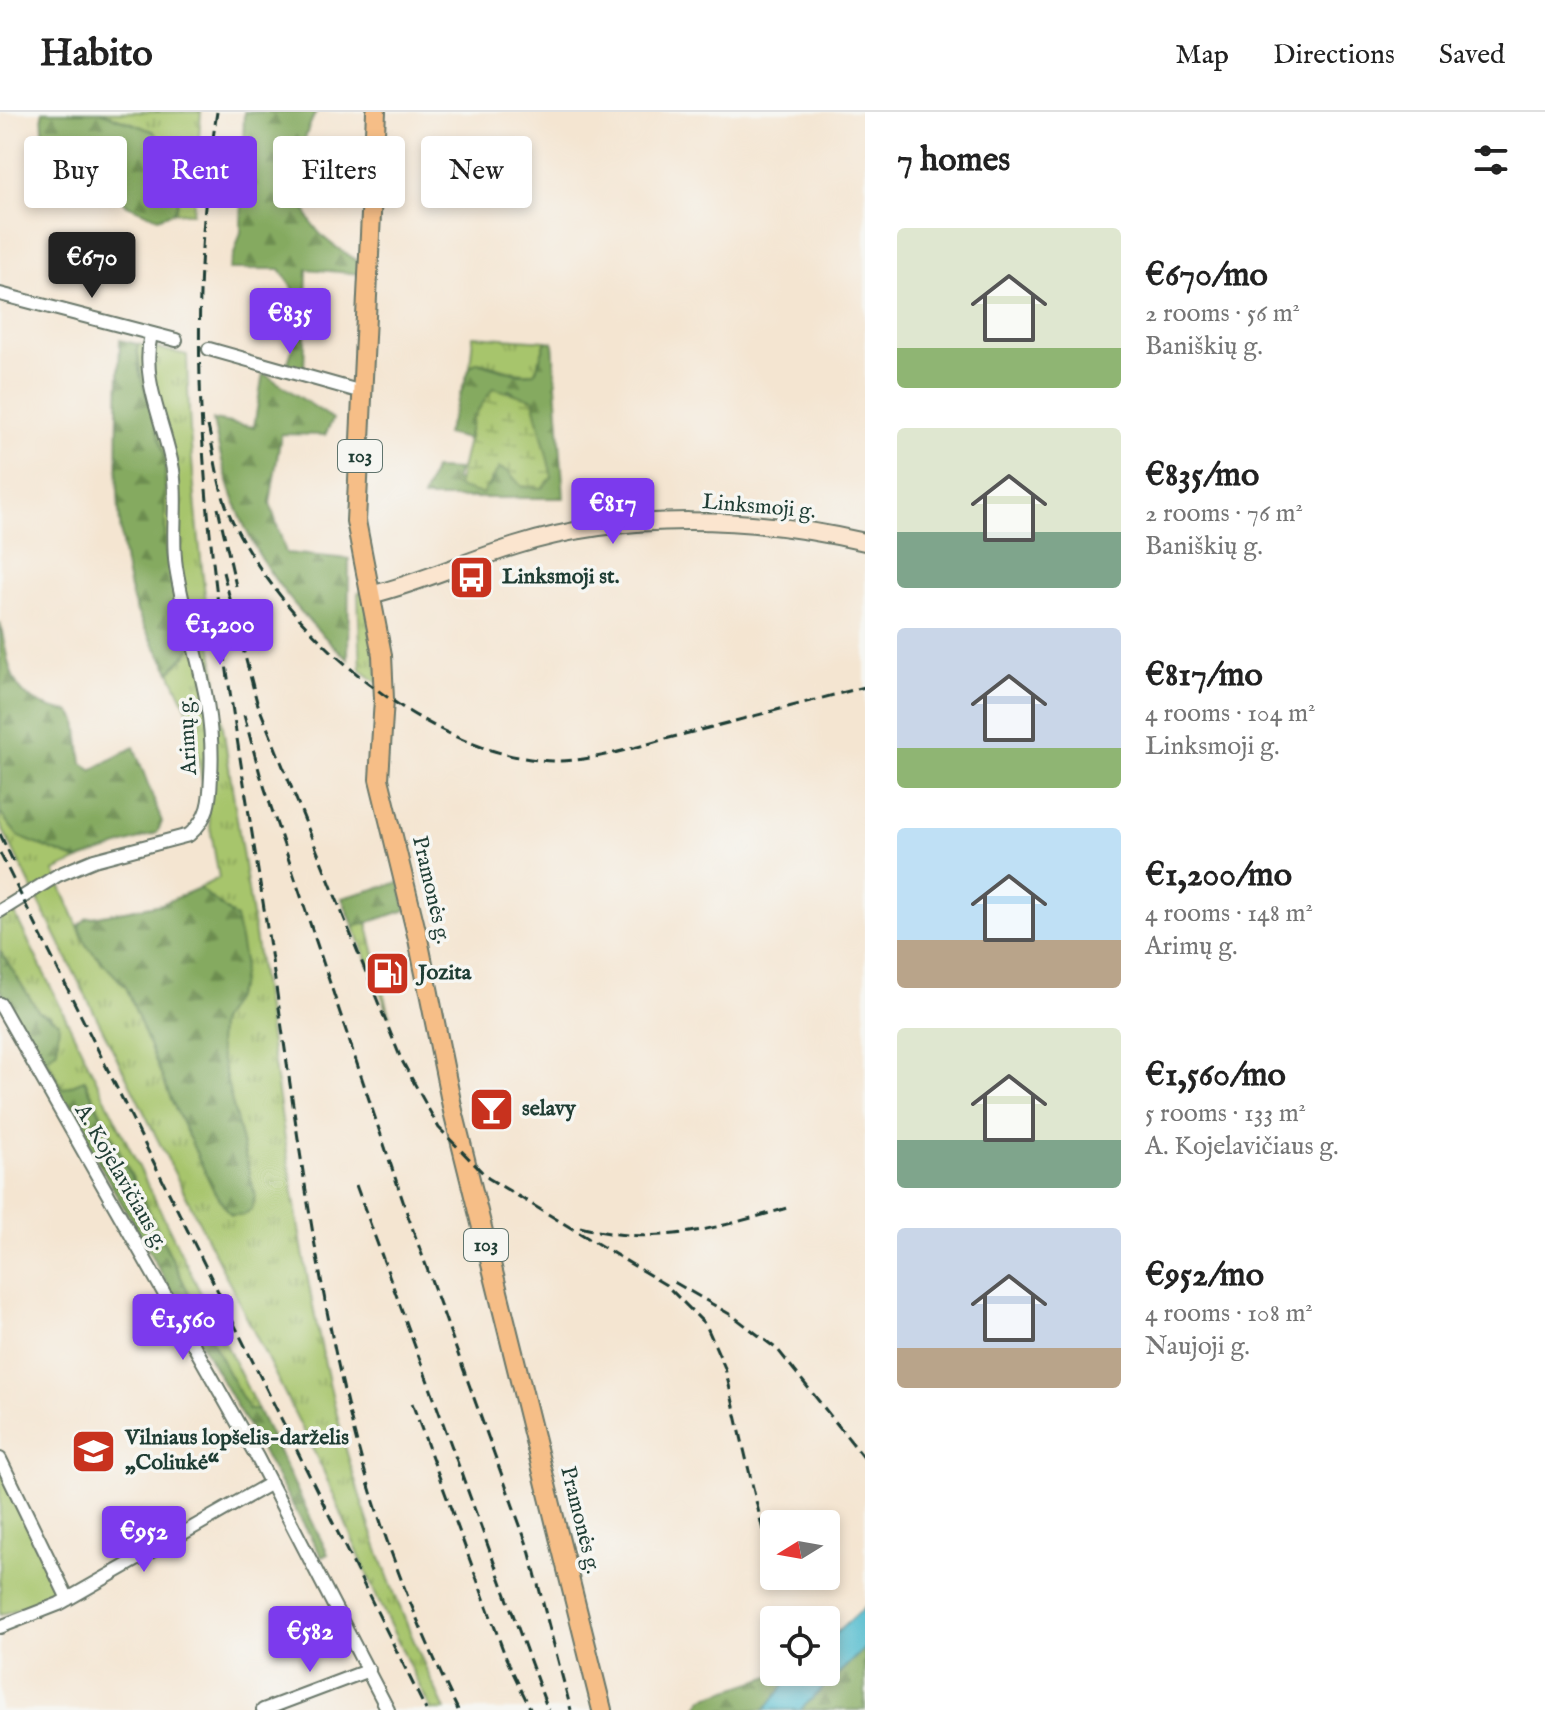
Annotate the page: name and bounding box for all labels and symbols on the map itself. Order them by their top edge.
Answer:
pin: €670 [45,232,139,300]
pin: €835 [243,288,337,356]
road number: 103 [338,440,382,472]
pin: €817 [566,478,660,546]
street label: Linksmoji g. [701,488,817,526]
bus stop icon: Linksmoji st. [447,553,495,601]
place label: Linksmoji st. [502,563,620,591]
pin: €1,200 [155,599,285,667]
street label: Arimų g. [172,696,204,777]
street label: Pramonės g. [405,833,457,947]
fuel station icon: Jozita [363,949,411,997]
place label: Jozita [415,959,472,987]
bar icon: selavy [467,1085,515,1133]
place label: selavy [522,1095,577,1123]
street label: A. Kojelavičiaus g. [67,1098,174,1255]
road number: 103 [464,1229,508,1261]
pin: €1,560 [118,1294,248,1362]
place label: Vilniaus lopšelis-darželis „Coliukė“ [124,1424,349,1477]
school or university icon: Vilniaus lopšelis-darželis „Coliukė“ [70,1427,118,1475]
street label: Pramonės g. [553,1463,607,1577]
pin: €952 [97,1506,191,1574]
north arrow [760,1510,840,1590]
pin: €582 [263,1606,357,1674]

